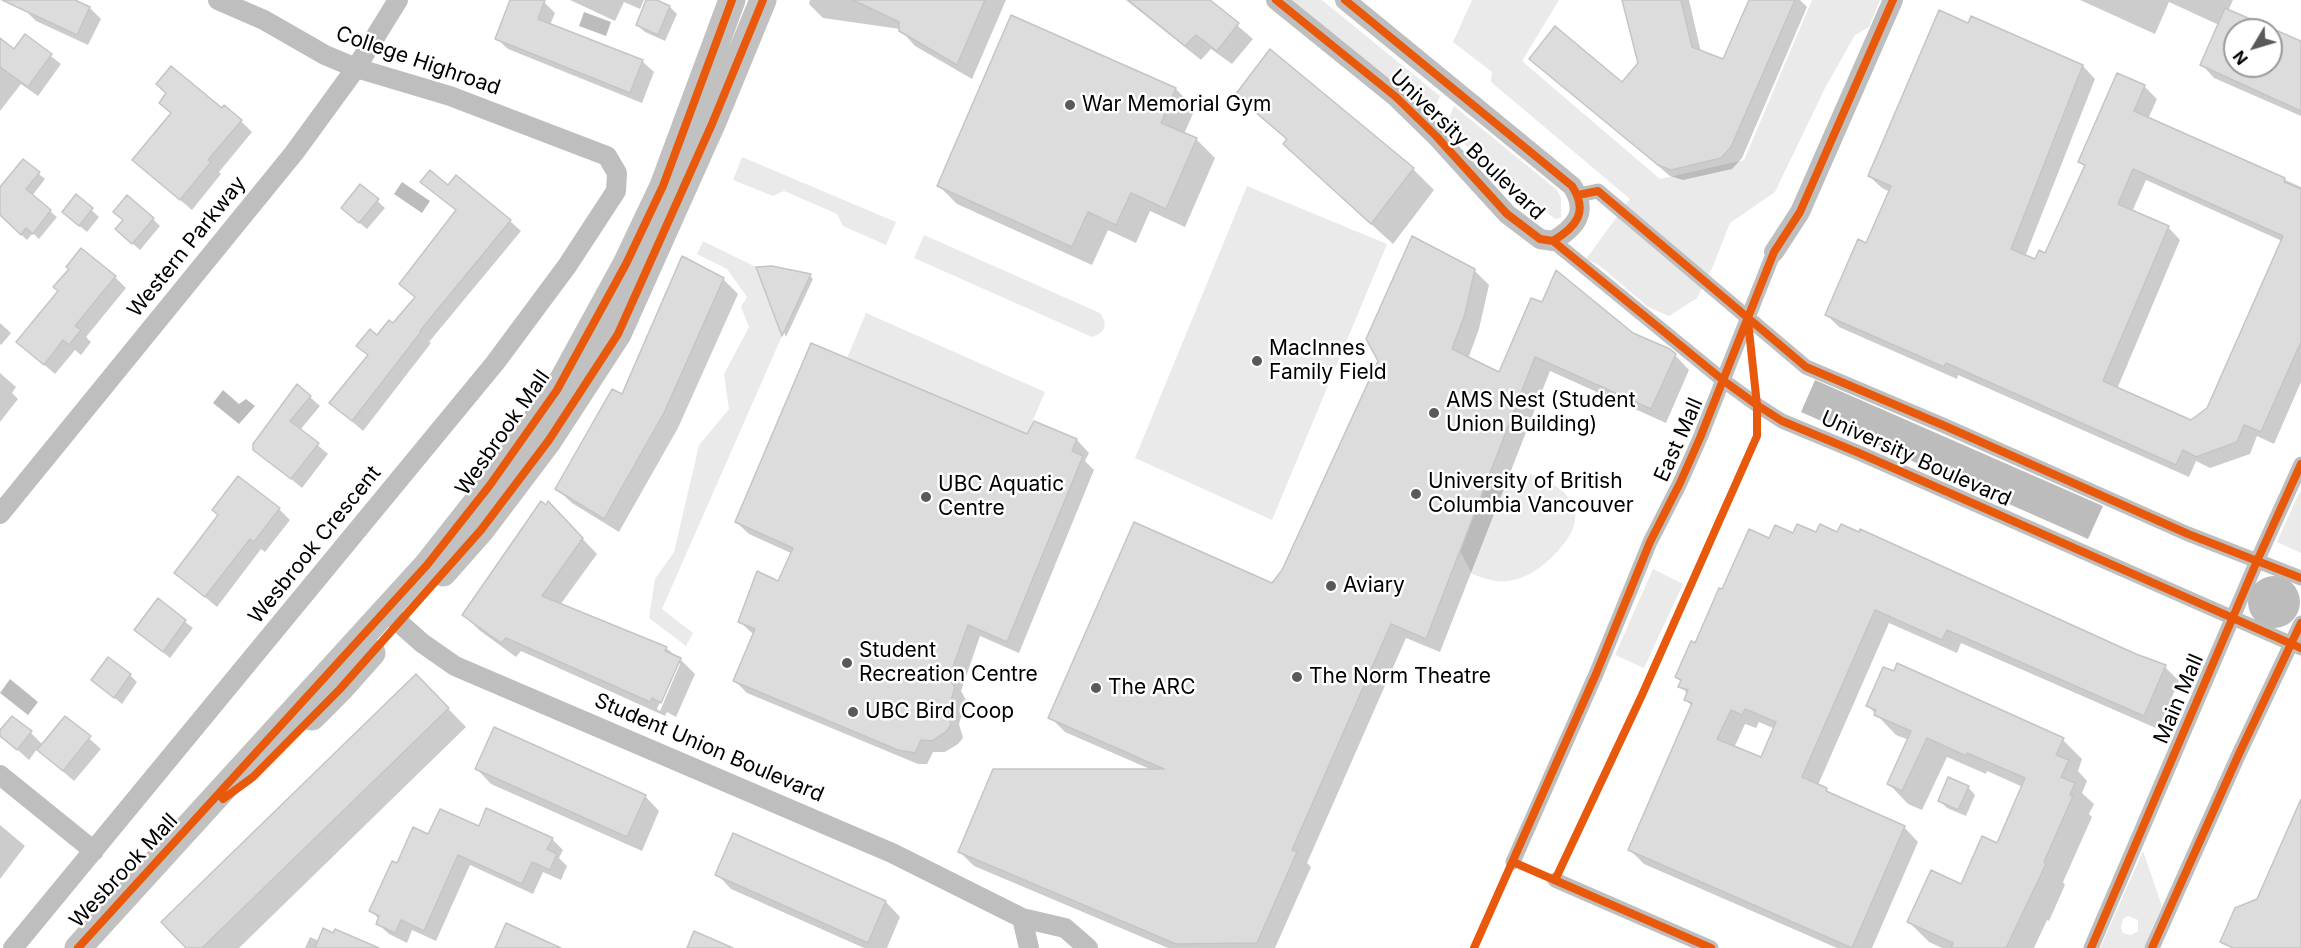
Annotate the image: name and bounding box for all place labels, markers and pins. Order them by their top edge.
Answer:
place label: War Memorial Gym [1082,92,1271,118]
marker: War Memorial Gym [1063,98,1077,112]
place label: MacInnes Family Field [1269,336,1387,386]
marker: MacInnes Family Field [1250,354,1264,368]
place label: AMS Nest (Student Union Building) [1446,388,1636,438]
marker: AMS Nest (Student Union Building) [1427,406,1441,420]
place label: University of British Columbia Vancouver [1428,469,1634,519]
place label: UBC Aquatic Centre [938,472,1064,522]
marker: University of British Columbia Vancouver [1409,487,1423,501]
marker: UBC Aquatic Centre [919,490,933,504]
place label: Aviary [1343,573,1405,599]
marker: Aviary [1324,579,1338,593]
place label: Student Recreation Centre [859,638,1038,688]
marker: Student Recreation Centre [840,656,854,670]
place label: The Norm Theatre [1309,664,1491,690]
marker: The Norm Theatre [1290,670,1304,684]
place label: The ARC [1108,675,1195,701]
marker: The ARC [1089,681,1103,695]
place label: UBC Bird Coop [865,699,1014,725]
marker: UBC Bird Coop [846,705,860,719]

